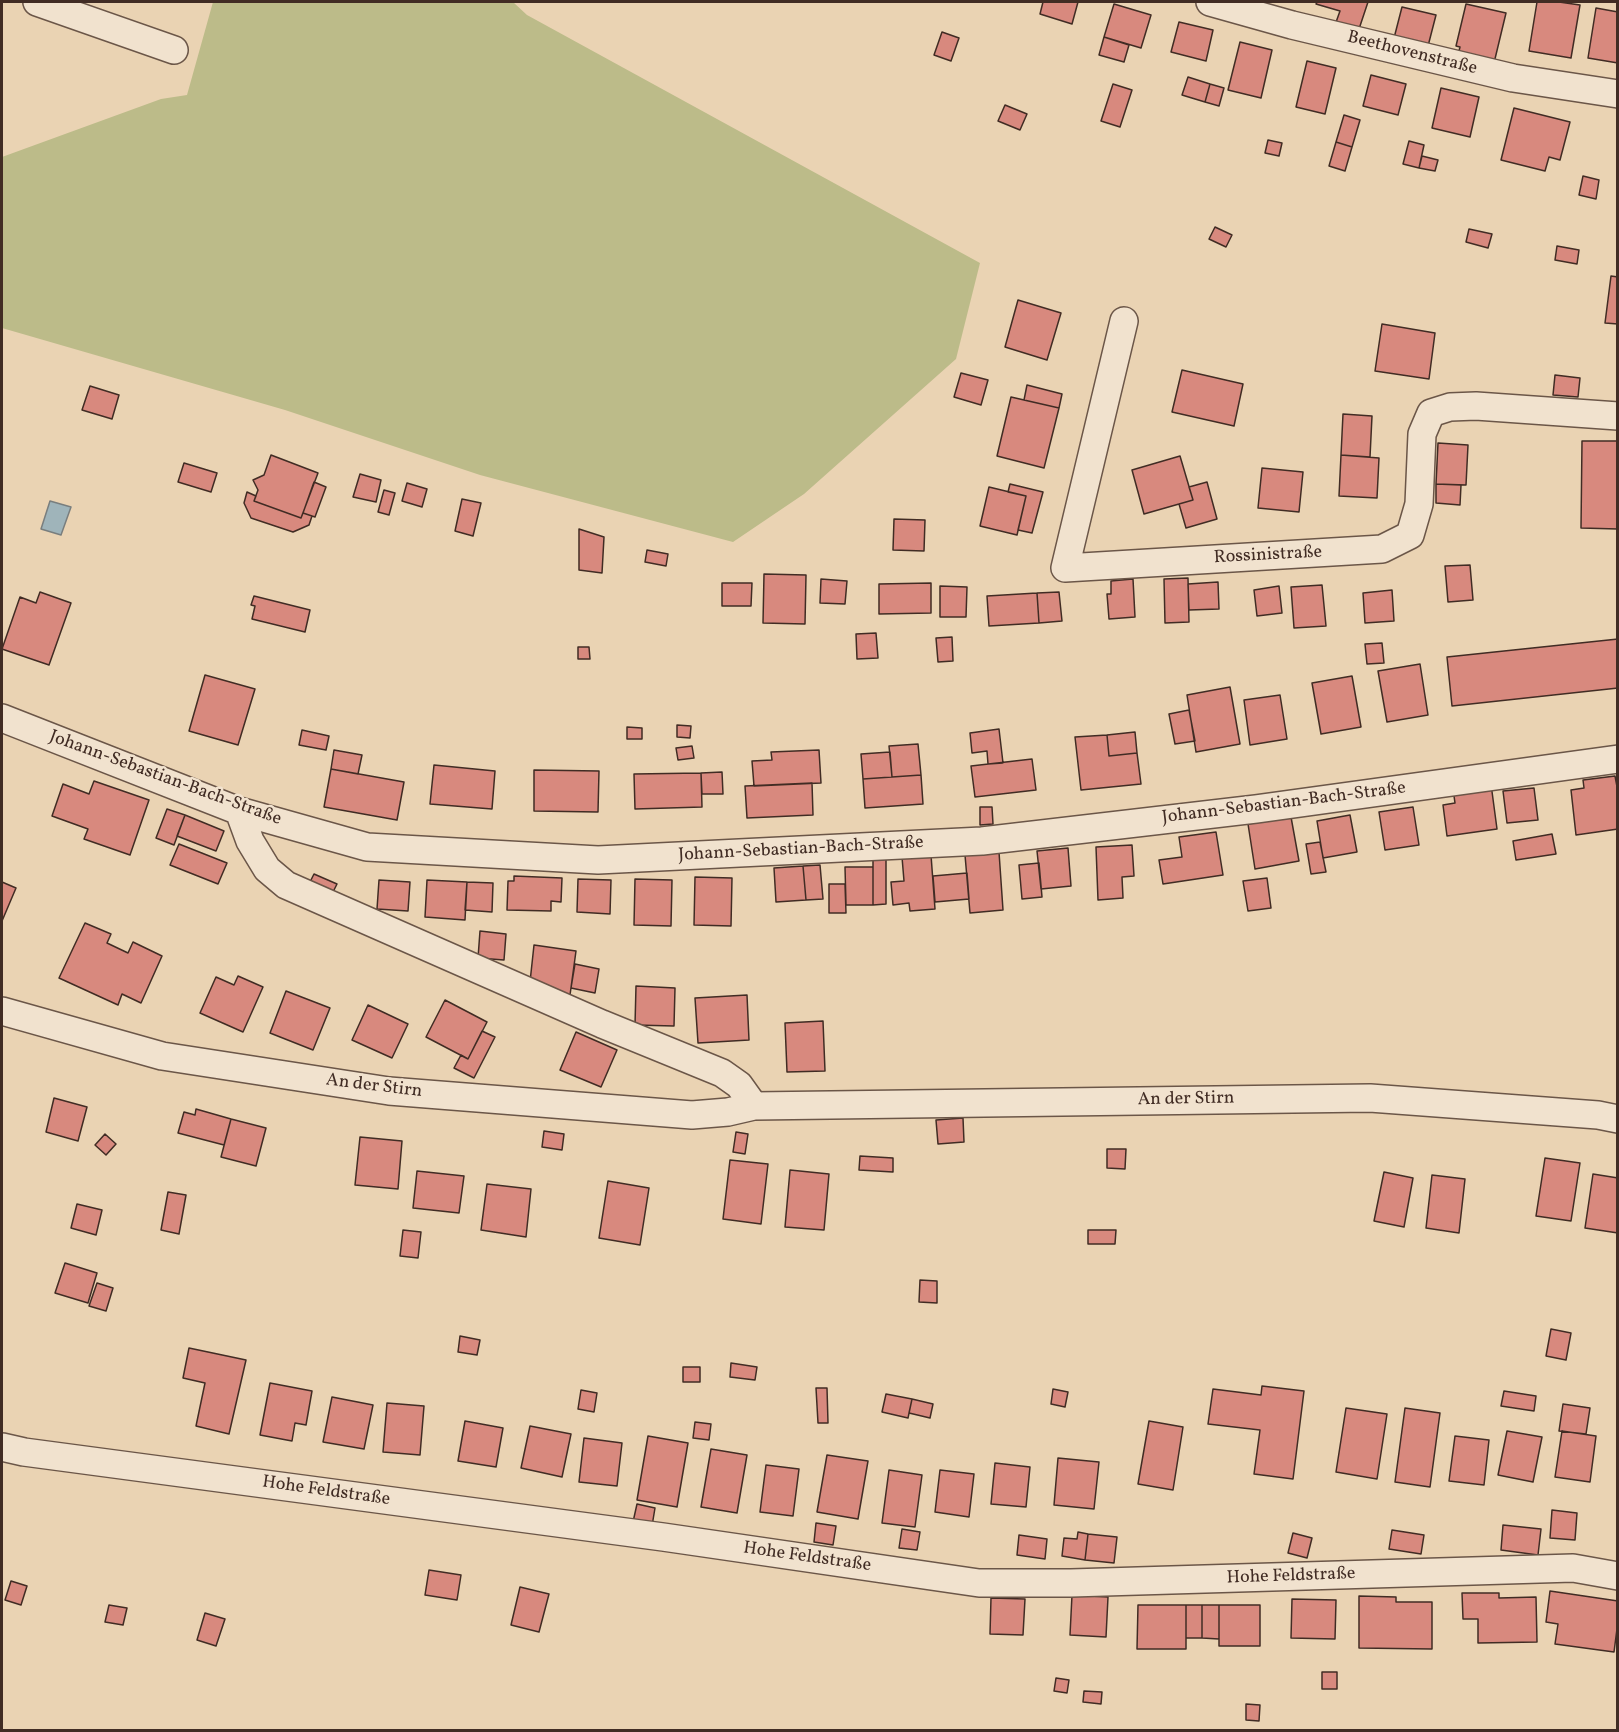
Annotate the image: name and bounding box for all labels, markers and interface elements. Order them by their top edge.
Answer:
street label: Beethovenstraße [1345,27,1479,81]
street label: Rossinistraße [1213,542,1323,570]
street label: Johann-Sebastian-Bach-Straße [46,727,284,831]
street label: Johann-Sebastian-Bach-Straße [1161,778,1407,830]
street label: Johann-Sebastian-Bach-Straße [678,833,924,867]
street label: An der Stirn [325,1070,423,1104]
street label: An der Stirn [1137,1088,1235,1112]
street label: Hohe Feldstraße [261,1472,391,1512]
street label: Hohe Feldstraße [742,1538,872,1578]
street label: Hohe Feldstraße [1226,1564,1356,1590]

